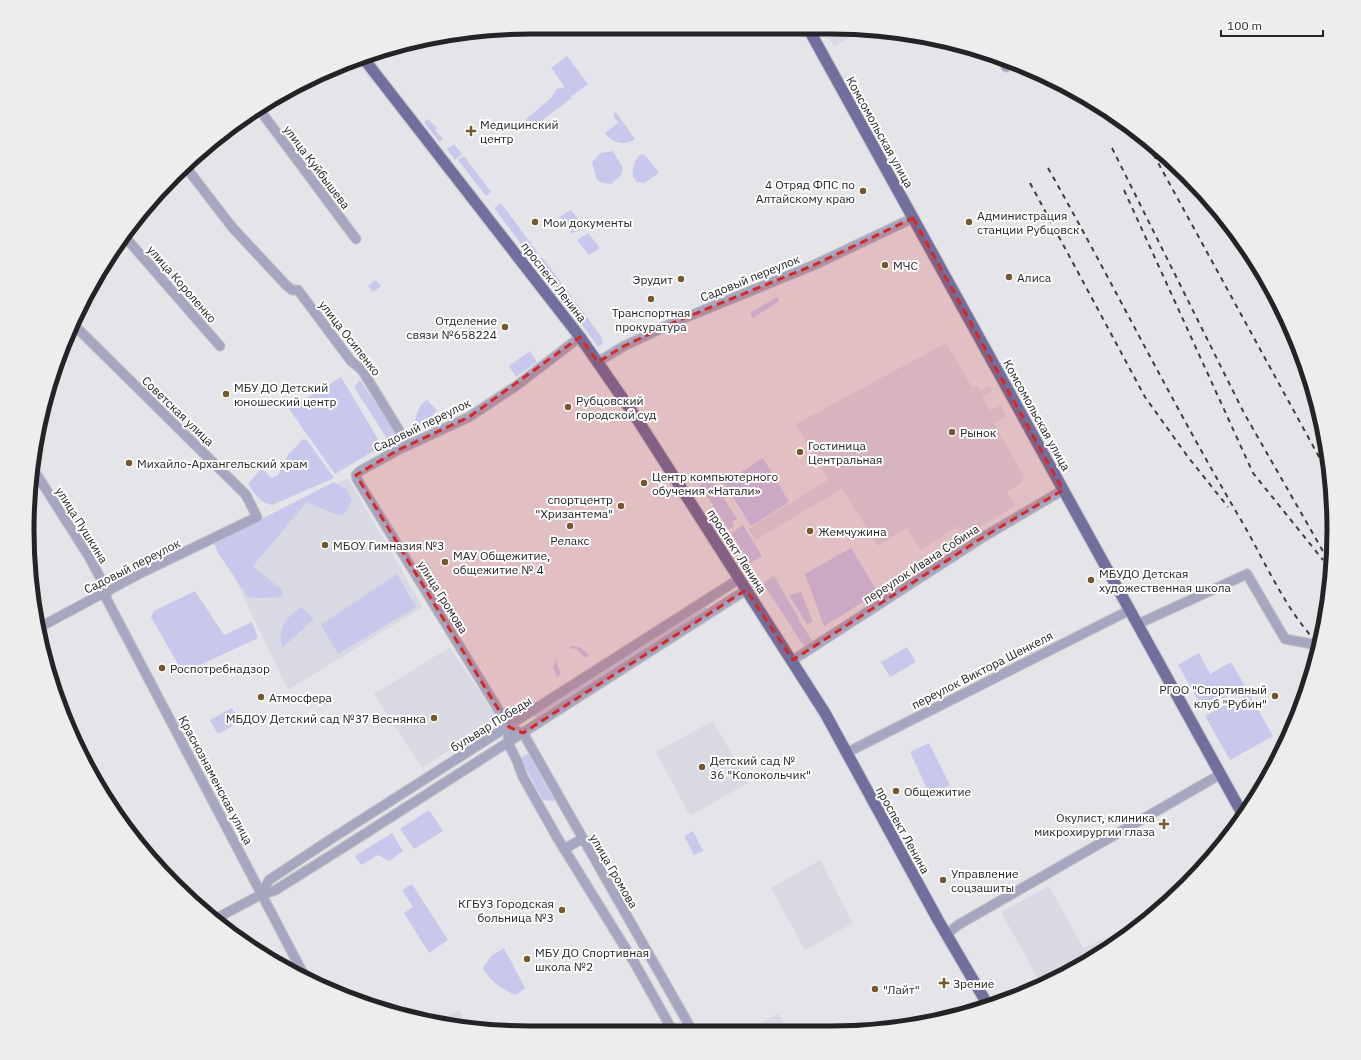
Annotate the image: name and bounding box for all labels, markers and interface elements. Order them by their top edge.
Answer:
scale bar [1221,12,1323,38]
text: 100 m [1227,18,1262,33]
street label: Комсомольская улица [843,74,917,191]
place label: Медицинский центр [480,117,559,146]
street label: улица Куйбышева [280,122,354,212]
marker: Медицинский центр [465,125,477,137]
place label: 4 Отряд ФПС по Алтайскому краю [756,177,855,206]
marker: 4 Отряд ФПС по Алтайскому краю [858,186,868,196]
place label: Администрация станции Рубцовск [977,208,1080,237]
place label: Мои документы [543,215,632,230]
marker: Мои документы [530,217,540,227]
marker: Администрация станции Рубцовск [964,217,974,227]
street label: проспект Ленина [518,239,590,326]
street label: улица Короленко [144,242,220,326]
street label: Садовый переулок [698,251,802,305]
place label: МЧС [893,258,918,273]
marker: МЧС [880,260,890,270]
place label: Алиса [1017,270,1052,285]
place label: Эрудит [633,272,673,287]
marker: Алиса [1004,272,1014,282]
marker: Эрудит [676,274,686,284]
marker: Транспортная прокуратура [646,294,656,304]
street label: улица Осипенко [316,297,384,379]
place label: Транспортная прокуратура [612,305,690,334]
place label: Отделение связи №658224 [406,313,497,342]
marker: Отделение связи №658224 [500,322,510,332]
street label: Комсомольская улица [1000,357,1074,474]
street label: Советская улица [139,373,218,450]
place label: МБУ ДО Детский юношеский центр [234,380,336,409]
marker: МБУ ДО Детский юношеский центр [221,389,231,399]
place label: Рубцовский городской суд [576,393,657,422]
street label: Садовый переулок [371,395,473,455]
marker: Рубцовский городской суд [563,402,573,412]
place label: Рынок [960,425,997,440]
marker: Рынок [947,427,957,437]
place label: Гостиница Центральная [808,438,882,467]
marker: Гостиница Центральная [795,447,805,457]
place label: Михайло-Архангельский храм [137,456,308,471]
marker: Михайло-Архангельский храм [124,458,134,468]
place label: Центр компьютерного обучения «Натали» [652,469,778,498]
marker: Центр компьютерного обучения «Натали» [639,478,649,488]
street label: улица Пушкина [53,484,112,566]
place label: спортцентр "Хризантема" [535,492,613,521]
marker: спортцентр "Хризантема" [616,501,626,511]
street label: проспект Ленина [704,506,770,596]
marker: Релакс [565,521,575,531]
street label: переулок Ивана Собина [860,521,982,607]
place label: Жемчужина [818,524,887,539]
marker: Жемчужина [805,526,815,536]
place label: Релакс [550,533,590,548]
street label: Садовый переулок [81,535,183,597]
place label: МБОУ Гимназия №3 [333,538,445,553]
marker: МБОУ Гимназия №3 [320,540,330,550]
place label: МАУ Общежитие, общежитие № 4 [453,548,550,577]
marker: МАУ Общежитие, общежитие № 4 [440,557,450,567]
street label: улица Громова [415,558,472,637]
place label: МБУДО Детская художественная школа [1099,566,1231,595]
marker: МБУДО Детская художественная школа [1086,575,1096,585]
street label: переулок Виктора Шенкеля [909,628,1055,712]
place label: Роспотребнадзор [170,661,270,676]
marker: Роспотребнадзор [157,663,167,673]
place label: РГОО "Спортивный клуб "Рубин" [1159,682,1267,711]
place label: Атмосфера [269,690,332,705]
marker: РГОО "Спортивный клуб "Рубин" [1270,691,1280,701]
marker: Атмосфера [256,692,266,702]
street label: бульвар Победы [448,693,534,755]
place label: МБДОУ Детский сад №37 Веснянка [226,711,427,726]
street label: Краснознаменская улица [176,713,257,848]
marker: МБДОУ Детский сад №37 Веснянка [429,713,439,723]
place label: Детский сад № 36 "Колокольчик" [710,753,811,782]
marker: Детский сад № 36 "Колокольчик" [697,762,707,772]
street label: проспект Ленина [873,784,933,877]
place label: Общежитие [904,784,972,799]
marker: Общежитие [891,786,901,796]
place label: Окулист, клиника микрохирургии глаза [1034,810,1156,839]
marker: Окулист, клиника микрохирургии глаза [1158,818,1170,830]
street label: улица Громова [587,831,642,911]
place label: Управление соцзашиты [951,866,1019,895]
marker: Управление соцзашиты [938,875,948,885]
place label: КГБУЗ Городская больница №3 [458,896,554,925]
marker: КГБУЗ Городская больница №3 [557,905,567,915]
place label: МБУ ДО Спортивная школа №2 [535,945,649,974]
marker: МБУ ДО Спортивная школа №2 [522,954,532,964]
place label: Зрение [953,976,995,991]
marker: Зрение [938,977,950,989]
place label: "Лайт" [883,982,920,997]
marker: "Лайт" [870,984,880,994]

